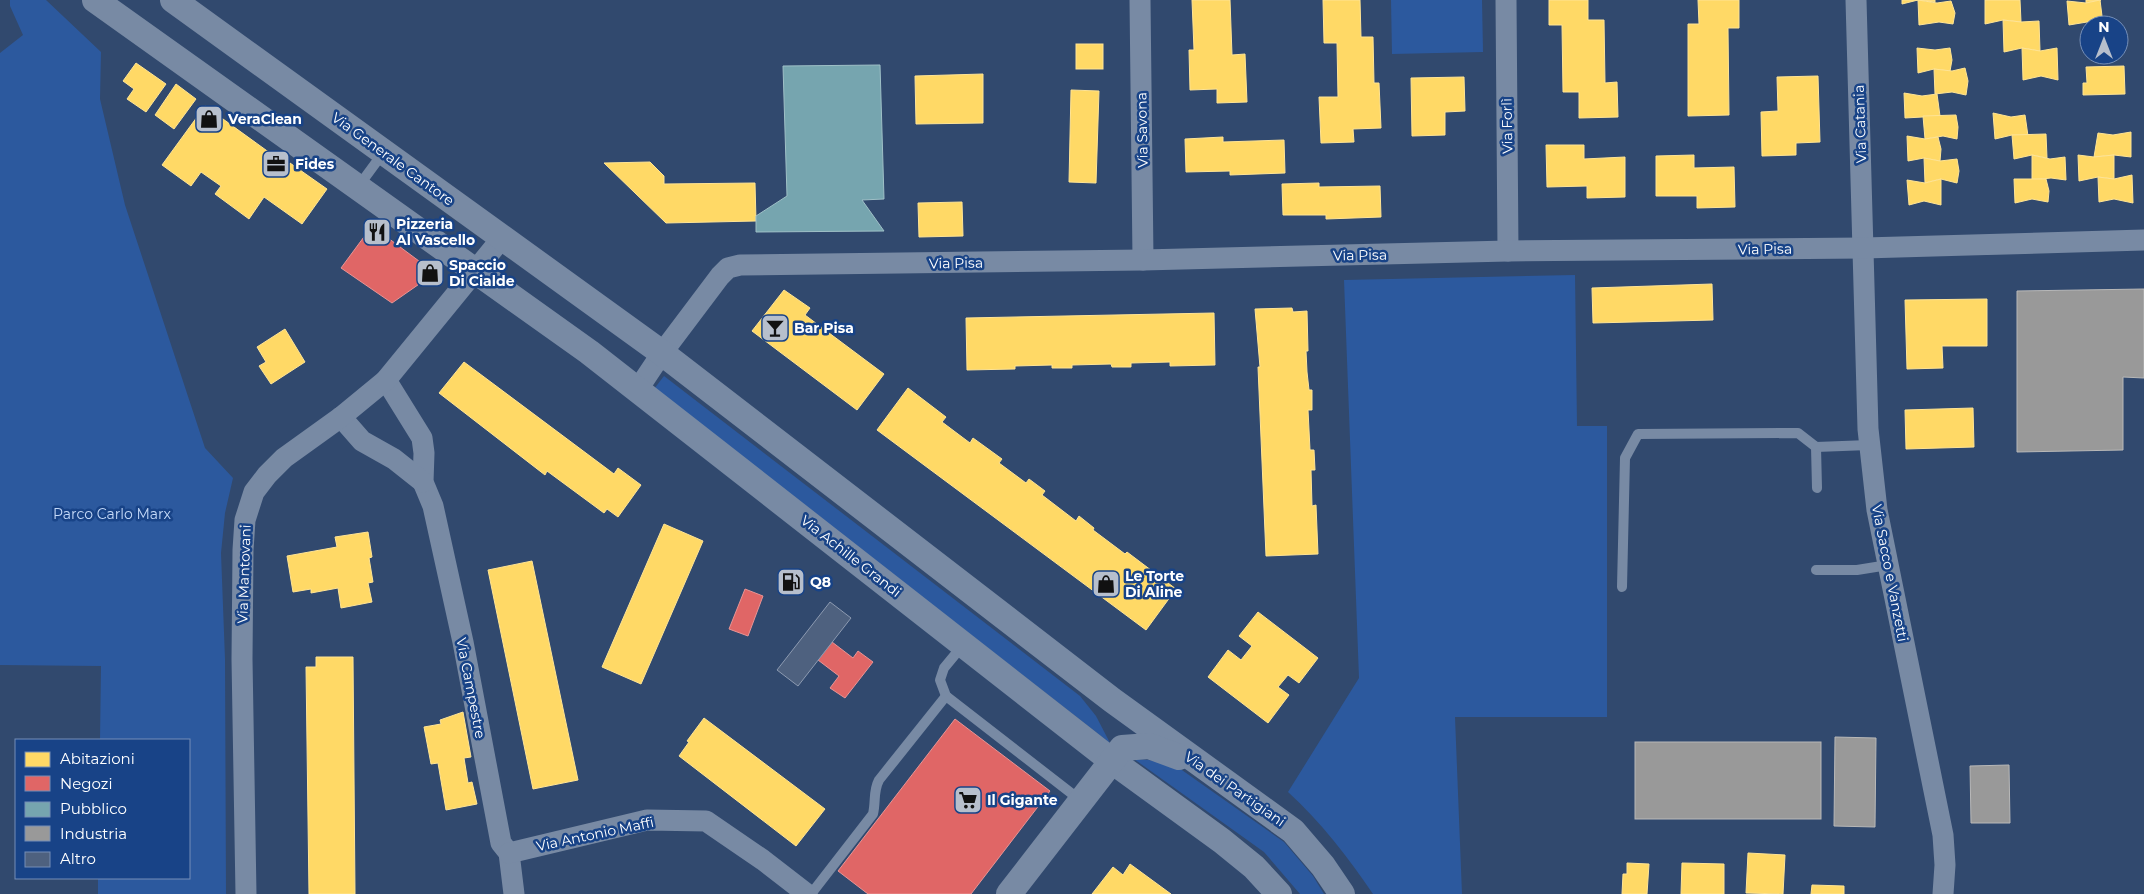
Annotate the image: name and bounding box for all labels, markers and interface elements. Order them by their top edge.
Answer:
north arrow [2079,15,2129,65]
text: N [2098,18,2110,36]
street label: Via Catania [1850,84,1870,164]
street label: Via Savona [1132,92,1152,168]
street label: Via Forlì [1498,98,1516,154]
shop icon: VeraClean [194,104,224,134]
street label: Via Generale Cantore [328,108,458,210]
place label: VeraClean [227,110,302,128]
office icon: Fides [261,149,291,179]
place label: Fides [295,155,335,173]
place label: Pizzeria Al Vascello [395,215,475,249]
restaurant icon: Pizzeria Al Vascello [362,217,392,247]
street label: Via Pisa [1738,240,1792,258]
street label: Via Pisa [1333,246,1387,264]
street label: Via Pisa [929,254,983,272]
place label: Spaccio Di Cialde [449,256,515,290]
shop icon: Spaccio Di Cialde [415,258,445,288]
bar icon: Bar Pisa [760,313,790,343]
place label: Bar Pisa [794,319,854,337]
street label: Via Sacco e Vanzetti [1868,503,1912,643]
park label: Parco Carlo Marx [53,505,172,523]
street label: Via Achille Grandi [797,511,905,601]
street label: Via Mantovani [233,524,255,624]
fuel station icon: Q8 [776,567,806,597]
place label: Le Torte Di Aline [1125,567,1184,601]
shop icon: Le Torte Di Aline [1091,569,1121,599]
place label: Q8 [810,573,831,591]
street label: Via Campestre [452,636,490,740]
legend [15,739,190,879]
street label: Via dei Partigiani [1181,748,1289,830]
text: Abitazioni [60,749,135,768]
text: Negozi [60,774,113,793]
supermarket icon: Il Gigante [953,785,983,815]
place label: Il Gigante [987,791,1058,809]
text: Pubblico [60,799,127,818]
street label: Via Antonio Maffi [535,813,655,855]
text: Industria [60,824,127,843]
text: Altro [60,849,96,868]

